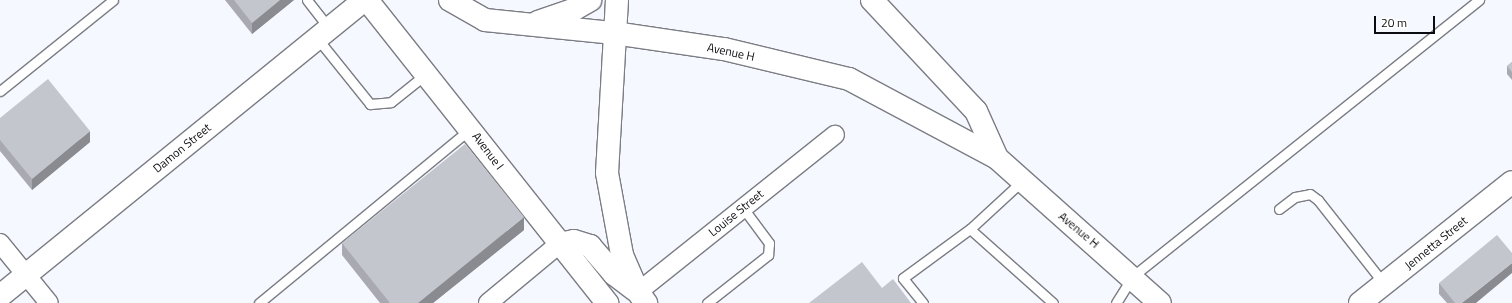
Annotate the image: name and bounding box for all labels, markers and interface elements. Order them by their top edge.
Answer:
scale bar [1376,8,1437,34]
text: 20 m [1381,13,1407,32]
street label: Avenue H [706,40,756,64]
street label: Damon Street [150,120,214,176]
street label: Avenue I [469,129,507,173]
street label: Louise Street [706,187,766,239]
street label: Avenue H [1056,209,1102,251]
street label: Jennetta Street [1402,213,1470,273]

